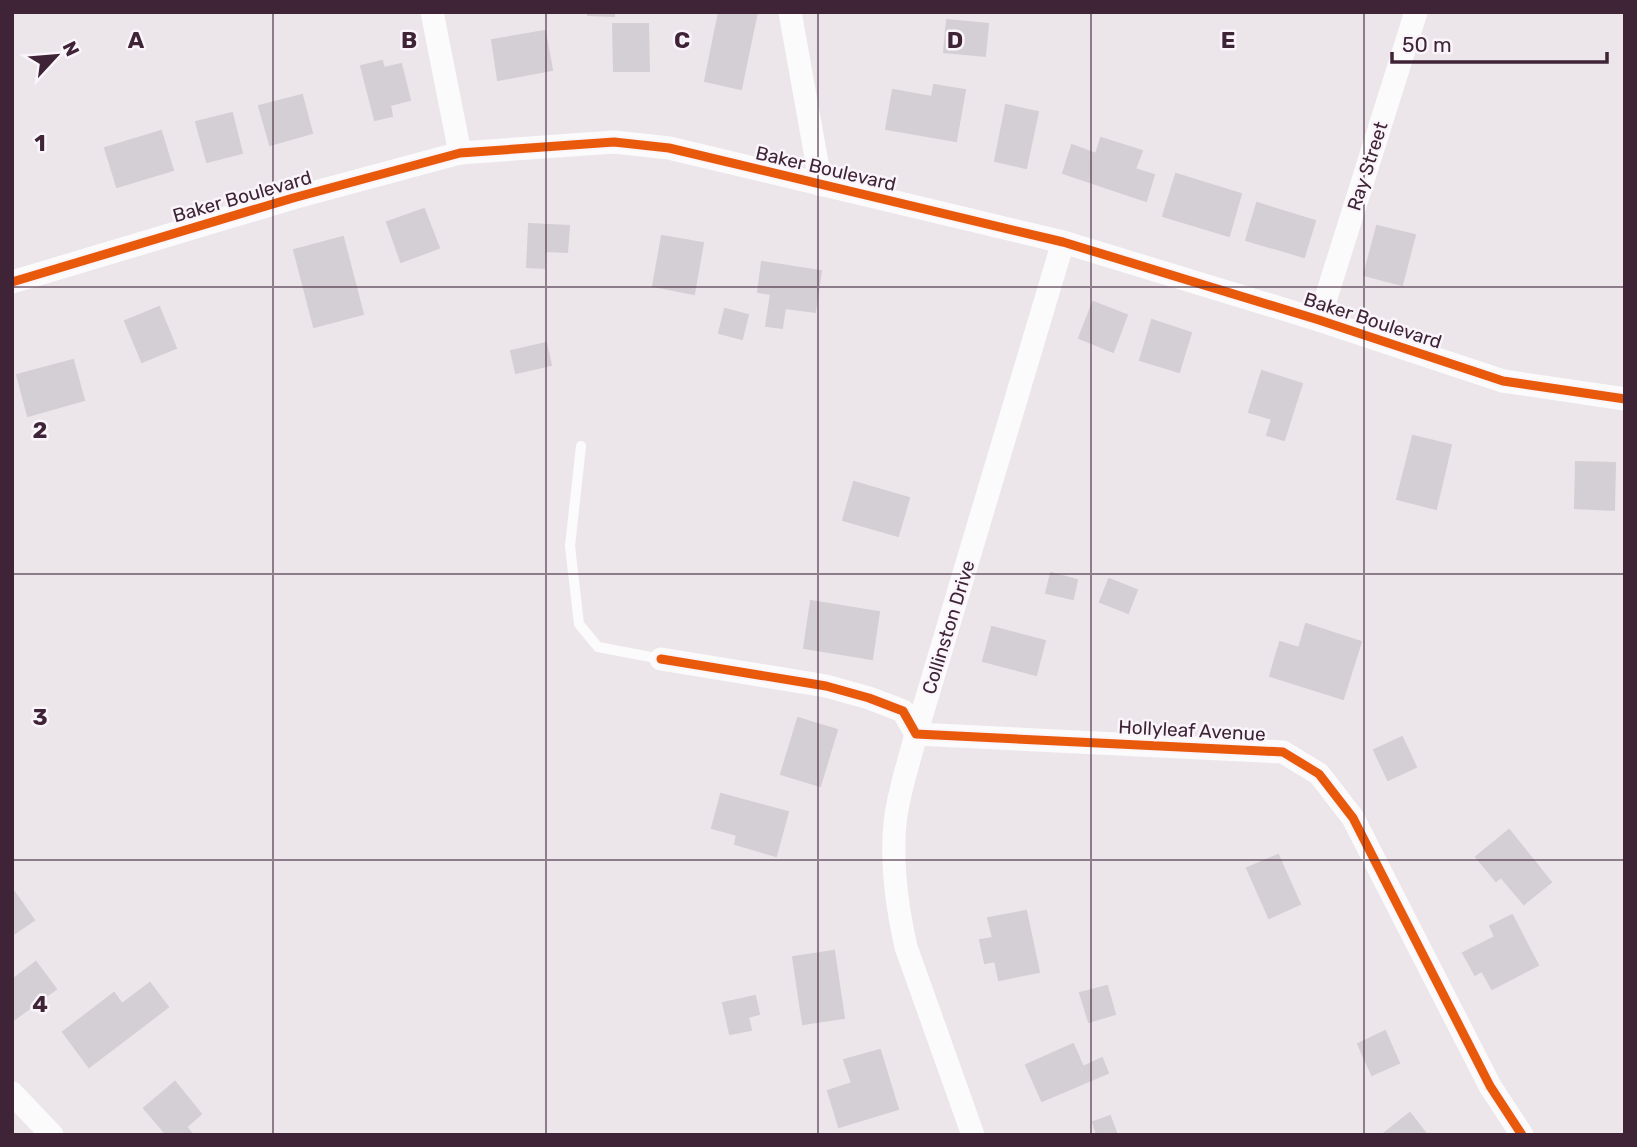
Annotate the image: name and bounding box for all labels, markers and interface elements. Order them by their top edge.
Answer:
north arrow [21,21,91,91]
scale bar [1392,21,1607,65]
text: A [128,26,145,54]
text: B [401,26,417,54]
text: C [674,26,690,54]
text: D [947,26,963,54]
text: E [1221,26,1235,54]
text: 50 m [1402,32,1452,57]
text: N [57,38,84,60]
street label: Ray Street [1342,118,1393,214]
text: 1 [34,129,46,157]
street label: Baker Boulevard [753,141,898,196]
street label: Baker Boulevard [170,166,314,227]
street label: Baker Boulevard [1301,287,1445,354]
text: 2 [33,416,47,444]
street label: Collinston Drive [917,557,980,697]
text: 3 [32,703,48,731]
street label: Hollyleaf Avenue [1118,715,1266,746]
text: 4 [32,990,48,1018]

